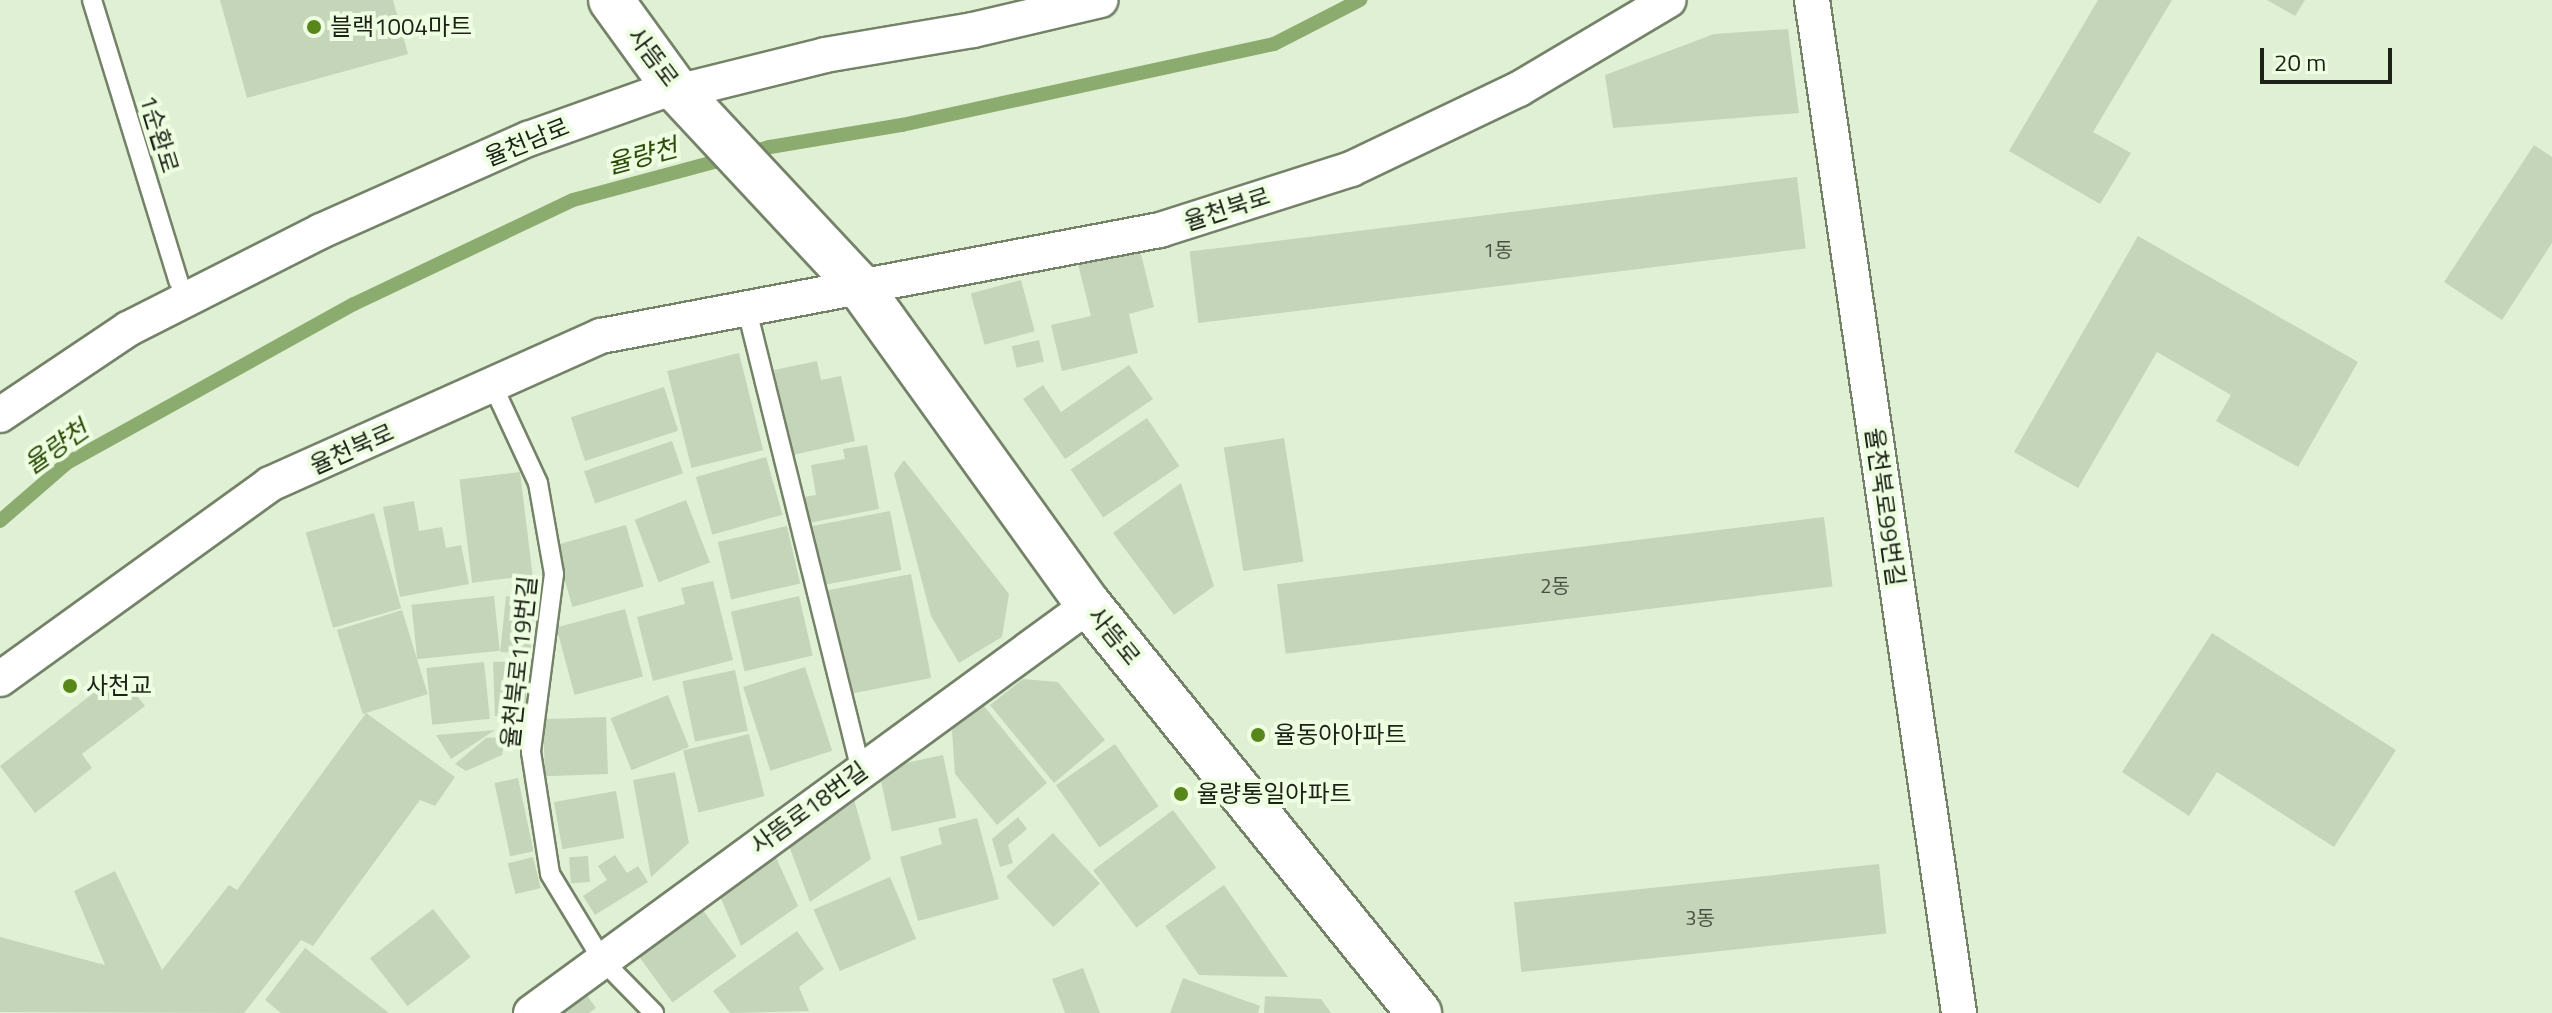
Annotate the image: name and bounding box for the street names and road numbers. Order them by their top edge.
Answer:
street label: 사뜸로 [622,22,684,92]
street label: 1순환로 [134,92,184,176]
street label: 율천남로 [481,112,573,172]
street label: 율천북로 [1181,182,1273,236]
street label: 율천북로 [306,418,398,480]
street label: 율천북로99번길 [1860,426,1910,588]
street label: 율천북로119번길 [496,575,542,749]
street label: 사뜸로 [1082,601,1146,671]
street label: 사뜸로18번길 [745,756,873,860]

